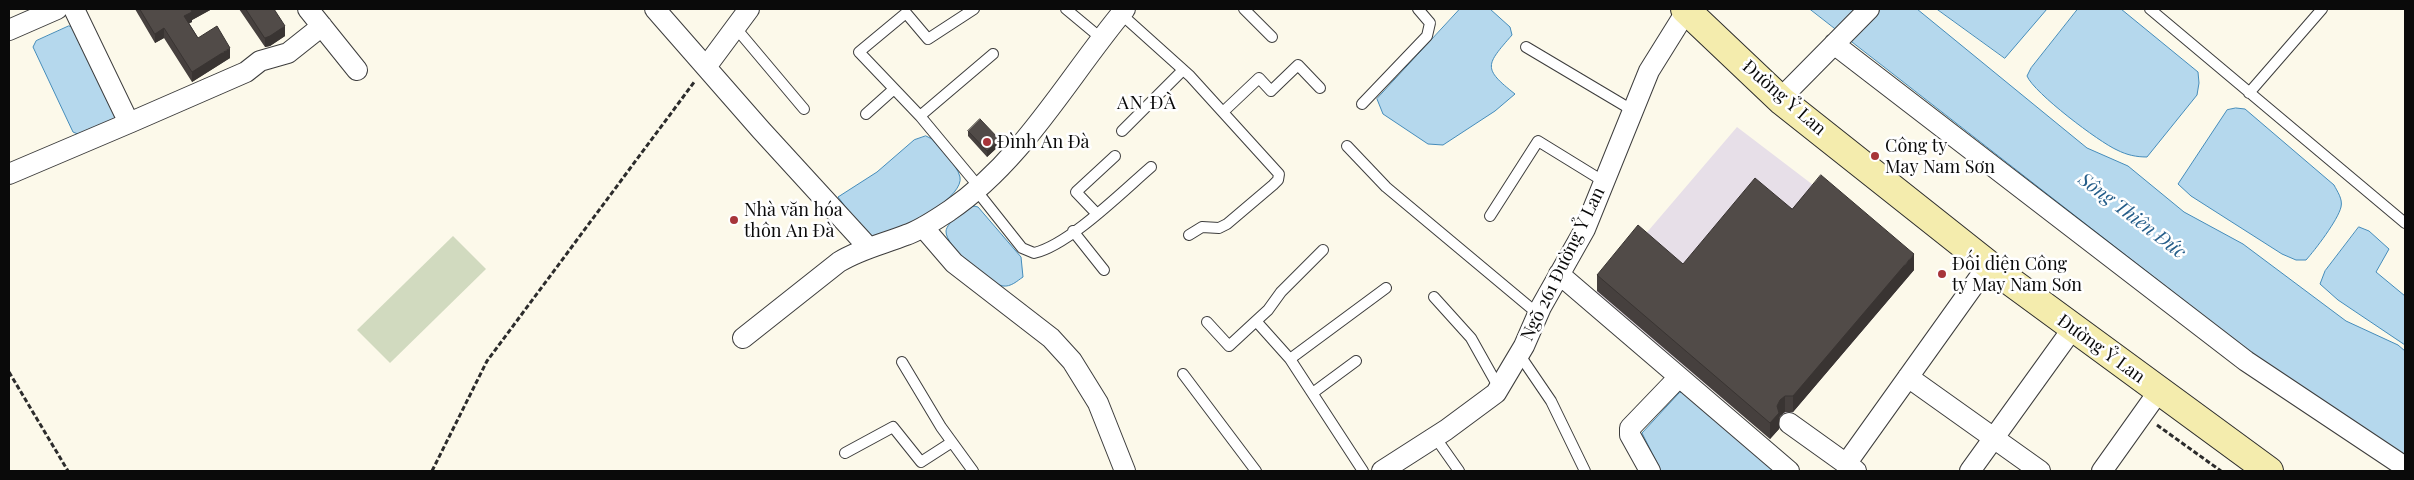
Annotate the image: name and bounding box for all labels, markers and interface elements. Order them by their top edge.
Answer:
street label: Đường Ỷ Lan [1738,56,1830,140]
district label: AN ĐÀ [1116,92,1178,114]
place label: Đình An Đà [997,131,1090,153]
place label: Công ty May Nam Sơn [1885,135,1995,178]
marker: Đình An Đà [981,136,993,148]
marker: Công ty May Nam Sơn [1869,150,1881,162]
water label: Sông Thiên Đức [2074,168,2190,264]
street label: Ngõ 261 Đường Ỷ Lan [1516,184,1610,344]
place label: Nhà văn hóa thôn An Đà [744,199,843,242]
marker: Nhà văn hóa thôn An Đà [728,214,740,226]
place label: Đối diện Công ty May Nam Sơn [1952,253,2082,296]
marker: Đối diện Công ty May Nam Sơn [1936,268,1948,280]
street label: Đường Ỷ Lan [2053,310,2149,388]

